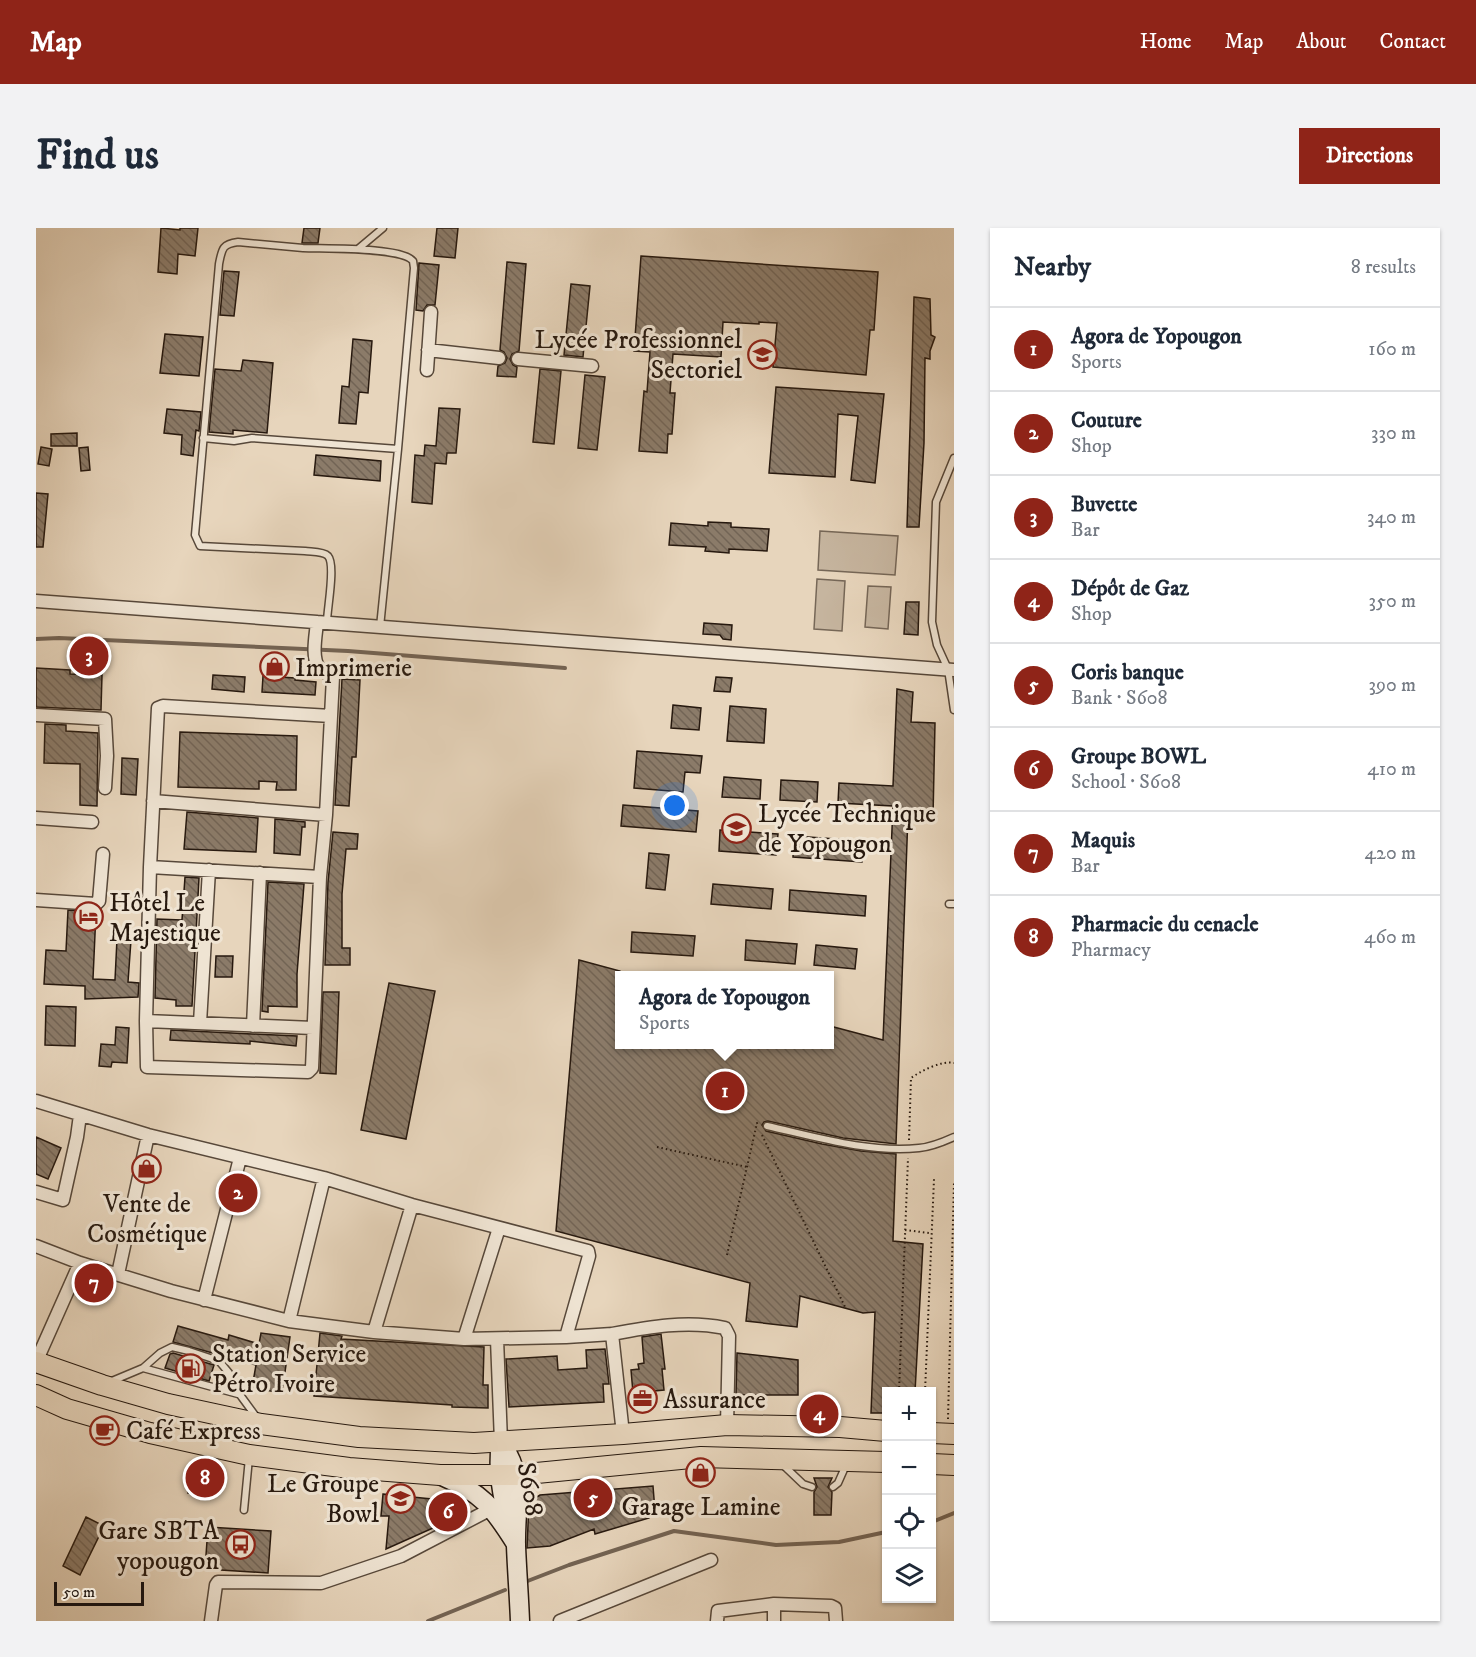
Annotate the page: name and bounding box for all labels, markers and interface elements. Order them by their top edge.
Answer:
text: Map [30,25,82,60]
text: Home [1140,29,1192,55]
text: Map [1225,29,1263,55]
text: About [1296,29,1347,55]
text: Contact [1380,29,1446,55]
button: Directions [1299,128,1440,184]
text: Find us [36,130,159,182]
text: Nearby [1014,251,1091,284]
text: 8 results [1351,255,1416,280]
text: Agora de Yopougon [1071,323,1242,350]
place label: Lycée Professionnel Sectoriel [534,324,742,387]
text: 1 [1030,337,1037,362]
text: 160 m [1368,337,1416,362]
school or university icon: Lycée Professionnel Sectoriel [747,338,779,370]
text: Sports [1071,350,1122,375]
text: Couture [1071,407,1142,434]
text: 2 [1029,421,1038,446]
text: 330 m [1371,421,1416,446]
text: Shop [1071,434,1112,459]
text: Buvette [1071,491,1137,518]
text: 3 [1030,505,1037,530]
text: 340 m [1367,505,1416,530]
text: Bar [1071,518,1100,543]
text: Dépôt de Gaz [1071,575,1189,602]
text: 4 [1028,589,1039,614]
text: 350 m [1369,589,1416,614]
text: Shop [1071,602,1112,627]
pin: 3 [70,634,108,678]
shop icon: Imprimerie [258,651,290,683]
place label: Imprimerie [295,652,412,685]
text: Coris banque [1071,659,1184,686]
text: 5 [1029,673,1038,698]
text: 390 m [1368,673,1416,698]
text: Bank · S608 [1071,686,1168,711]
text: Groupe BOWL [1071,743,1206,770]
text: 6 [1028,757,1039,782]
text: 410 m [1367,757,1416,782]
text: School · S608 [1071,770,1181,795]
your location [660,791,689,820]
place label: Lycée Technique de Yopougon [758,798,936,861]
school or university icon: Lycée Technique de Yopougon [721,812,753,844]
text: Maquis [1071,827,1135,854]
text: 7 [1028,841,1039,866]
text: 420 m [1365,841,1416,866]
text: Bar [1071,854,1100,879]
place label: Hôtel Le Majestique [109,887,221,950]
hotel icon: Hôtel Le Majestique [72,901,104,933]
text: Pharmacie du cenacle [1071,911,1259,938]
text: 8 [1028,925,1039,950]
text: 460 m [1364,925,1416,950]
text: Pharmacy [1071,938,1151,963]
popup [615,971,834,1049]
text: Agora de Yopougon [639,984,810,1011]
text: Sports [639,1011,690,1036]
pin: 1 [706,1068,744,1114]
shop icon: Vente de Cosmétique [131,1153,163,1185]
pin: 2 [218,1170,258,1216]
place label: Vente de Cosmétique [87,1188,207,1251]
pin: 7 [74,1260,114,1306]
place label: Station Service Pétro Ivoire [212,1338,366,1401]
fuel station icon: Station Service Pétro Ivoire [175,1352,207,1384]
office icon: Assurance [626,1383,658,1415]
place label: Assurance [663,1384,766,1417]
map controls [882,1387,936,1603]
button: + [882,1387,936,1441]
pin: 4 [800,1392,838,1436]
cafe icon: Café Express [89,1414,121,1446]
place label: Café Express [126,1415,261,1448]
button: − [882,1441,936,1495]
pin: 8 [186,1456,224,1500]
shop icon: Garage Lamine [685,1456,717,1488]
street label: S608 [509,1460,550,1519]
place label: Le Groupe Bowl [267,1468,379,1531]
pin: 5 [574,1476,612,1520]
school or university icon: Le Groupe Bowl [384,1482,416,1514]
pin: 6 [428,1490,468,1534]
place label: Garage Lamine [621,1491,781,1524]
button: locate [882,1495,936,1549]
place label: Gare SBTA yopougon [98,1515,219,1578]
bus stop icon: Gare SBTA yopougon [224,1529,256,1561]
button: layers [882,1549,936,1603]
scale bar [54,1579,144,1606]
text: 50 m [63,1582,95,1602]

